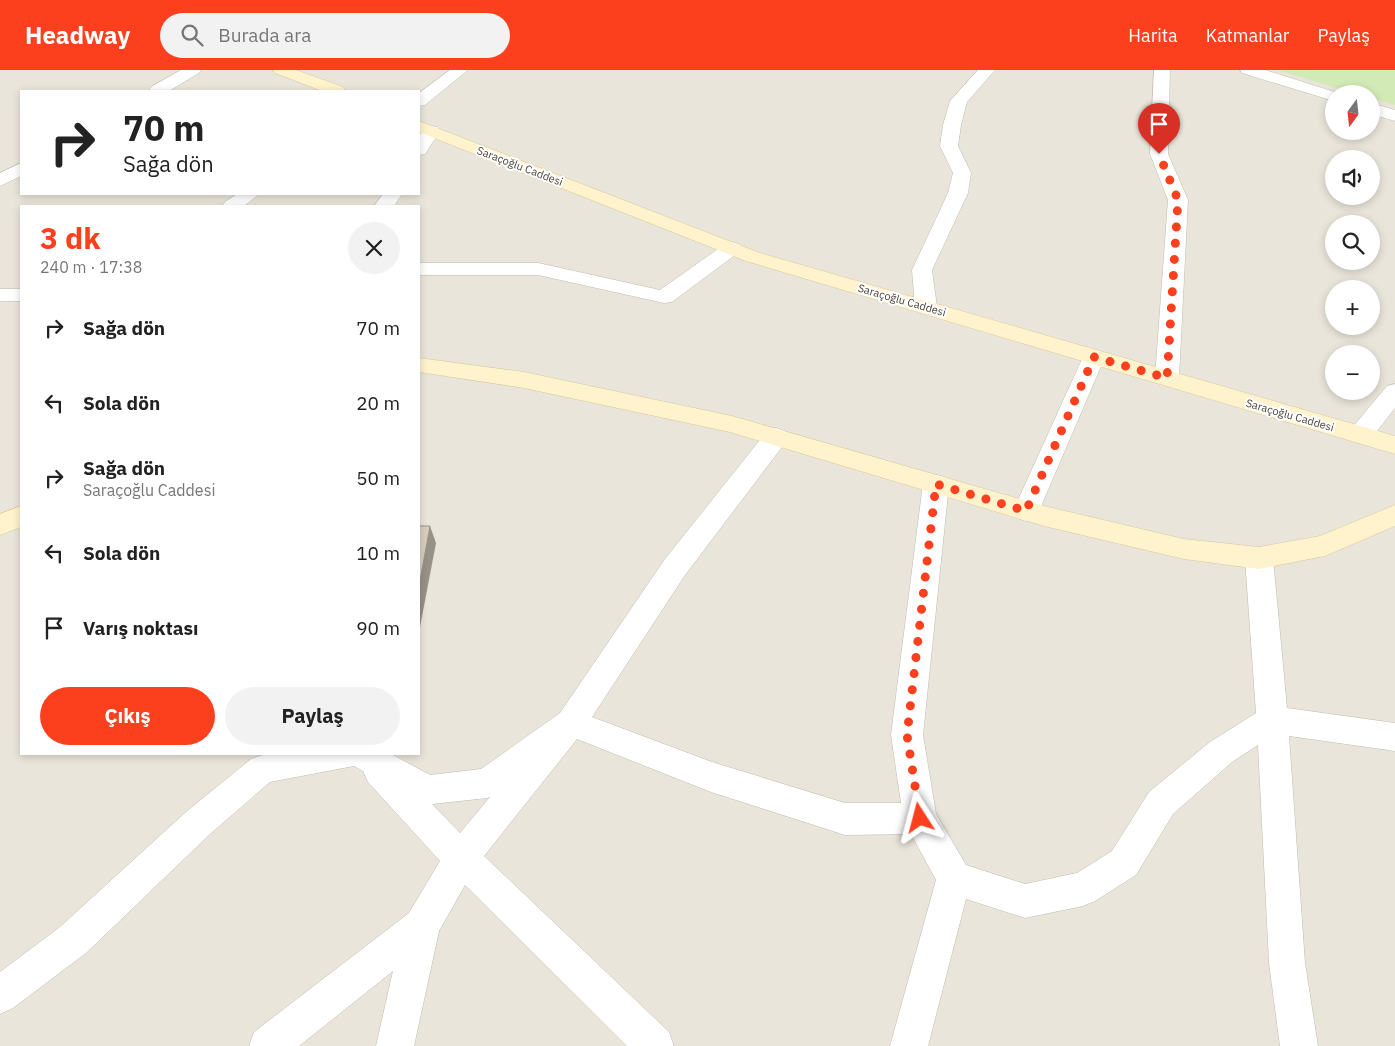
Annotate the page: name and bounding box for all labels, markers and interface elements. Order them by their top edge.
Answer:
search box [160,13,510,58]
text: Headway [25,19,130,51]
icon: search [178,21,206,49]
text: Burada ara [218,23,311,47]
text: Harita [1128,24,1178,47]
text: Katmanlar [1206,24,1289,47]
text: Paylaş [1317,24,1370,47]
north arrow [1325,85,1380,140]
map controls [1325,85,1380,400]
pin [1138,103,1180,154]
text: 70 m [123,105,205,151]
icon: right [40,110,105,175]
icon: arrive [1145,110,1173,138]
street label: Saraçoğlu Caddesi [475,143,565,189]
text: Sağa dön [123,149,214,178]
button: sound [1325,150,1380,205]
button: search [1325,215,1380,270]
text: 3 dk [40,218,101,257]
button: close [348,222,400,274]
text: 240 m · 17:38 [40,257,142,277]
button: + [1325,280,1380,335]
street label: Saraçoğlu Caddesi [856,281,948,319]
icon: right [40,314,68,342]
text: Sağa dön [83,316,165,340]
text: 70 m [356,316,400,340]
button: − [1325,345,1380,400]
icon: left [40,389,68,417]
text: Sola dön [83,391,160,415]
text: 20 m [356,391,400,415]
street label: Saraçoğlu Caddesi [1244,396,1336,434]
text: Sağa dön [83,456,165,480]
icon: right [40,464,68,492]
text: 50 m [356,466,400,490]
text: Saraçoğlu Caddesi [83,480,215,500]
icon: left [40,539,68,567]
text: Sola dön [83,541,160,565]
text: 10 m [356,541,400,565]
icon: arrive [40,614,68,642]
text: Varış noktası [83,616,198,640]
text: 90 m [356,616,400,640]
button: Çıkış [40,687,215,745]
button: Paylaş [225,687,400,745]
position arrow [893,791,945,843]

